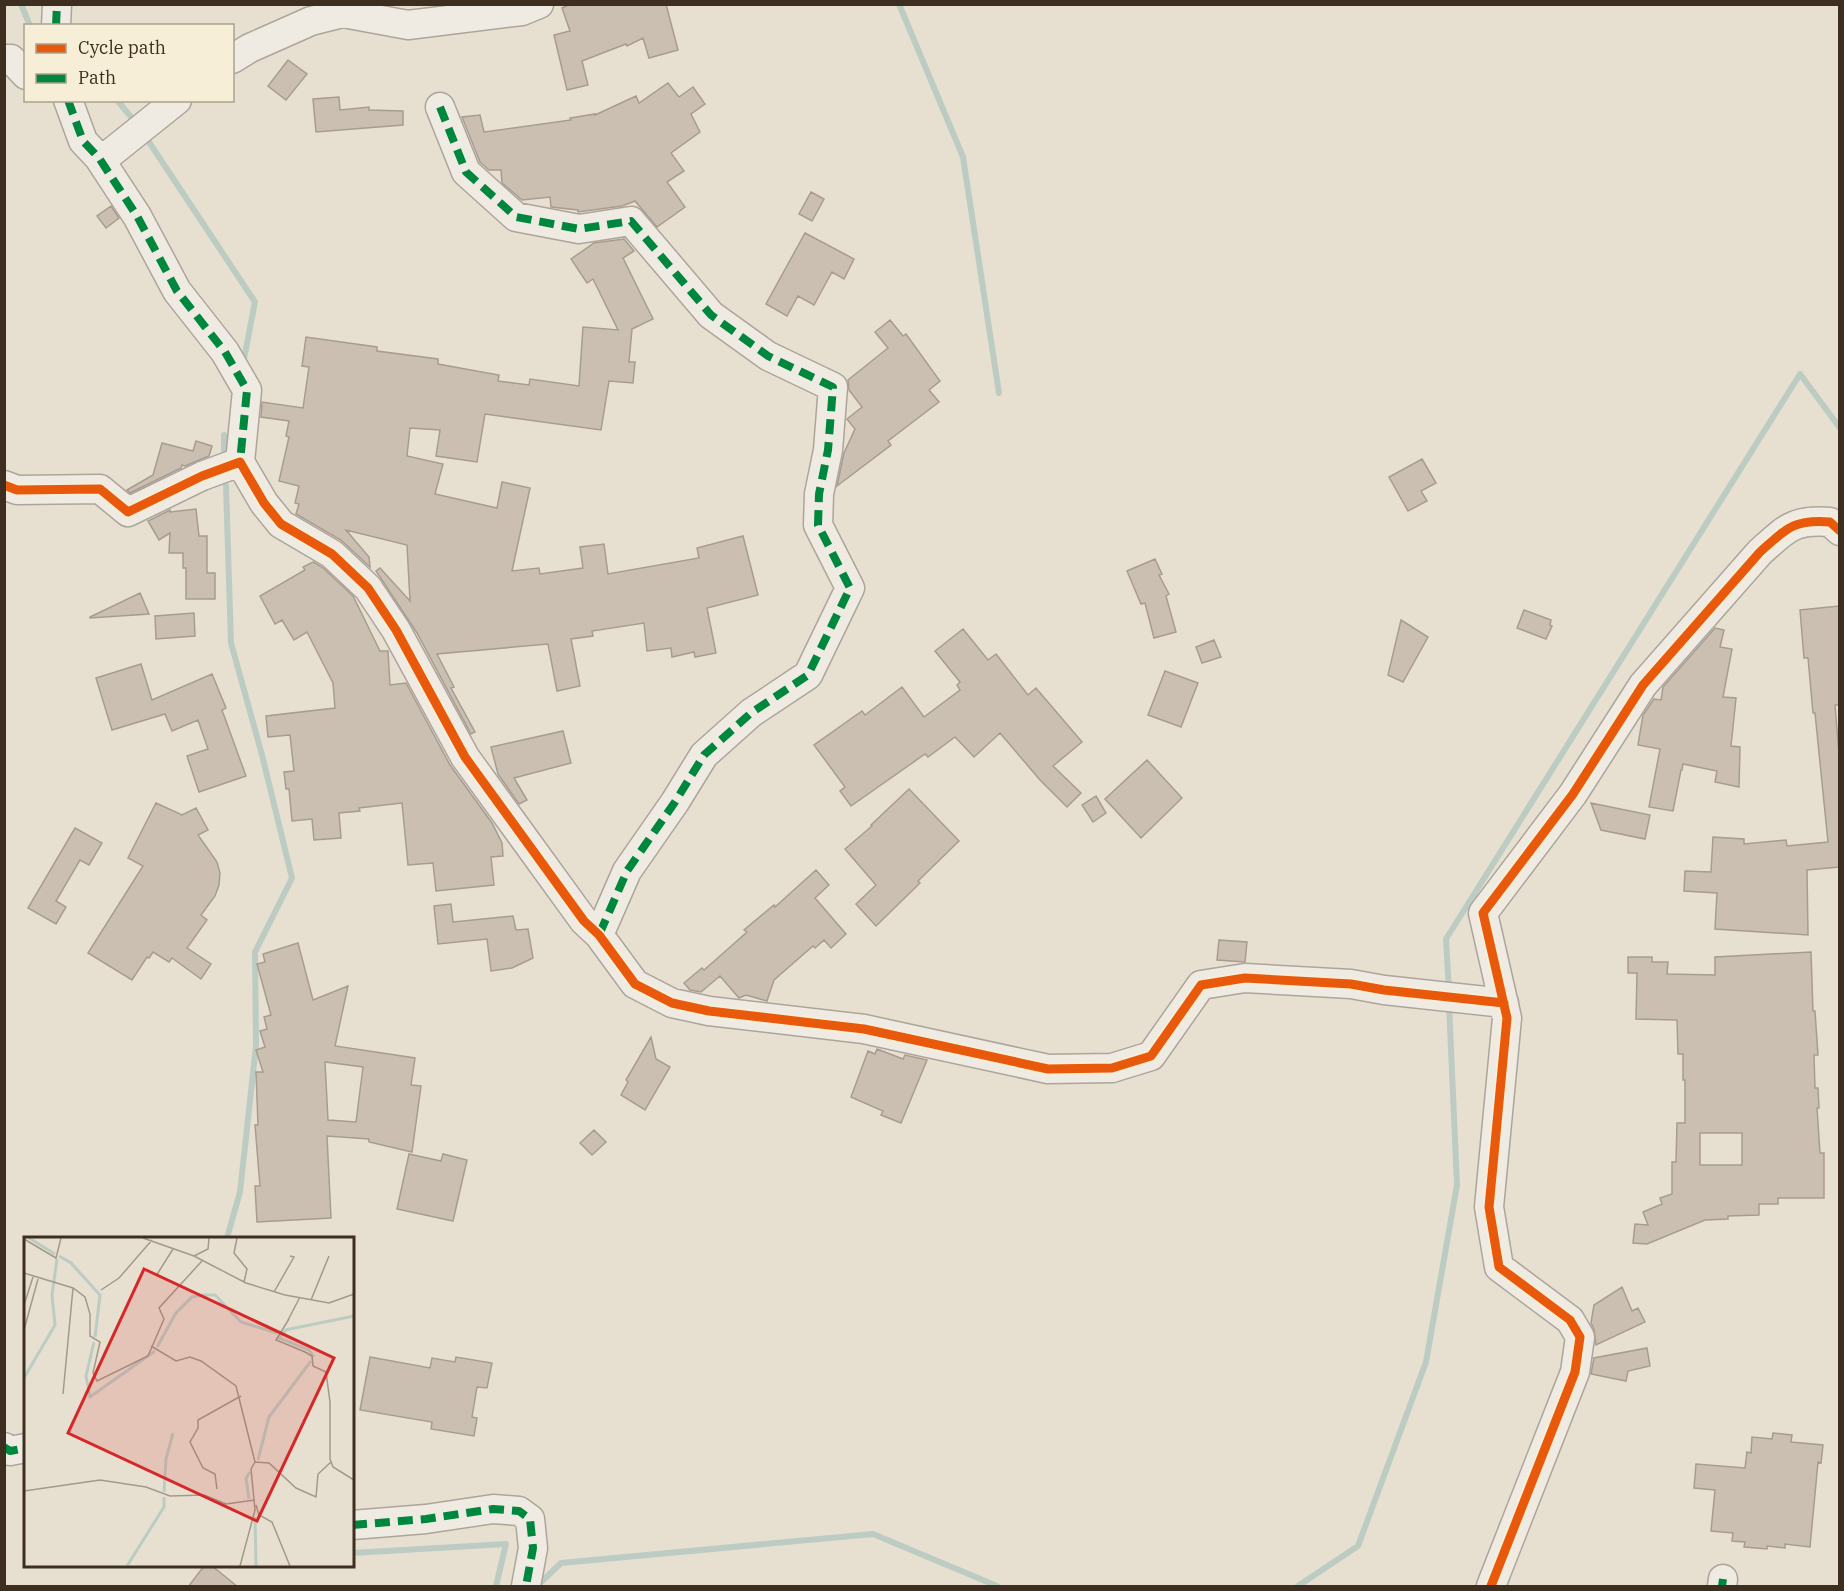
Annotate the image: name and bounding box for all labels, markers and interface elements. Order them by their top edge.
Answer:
legend [24,24,234,102]
text: Cycle path [78,36,166,59]
text: Path [78,66,116,89]
inset map [24,1237,354,1567]

